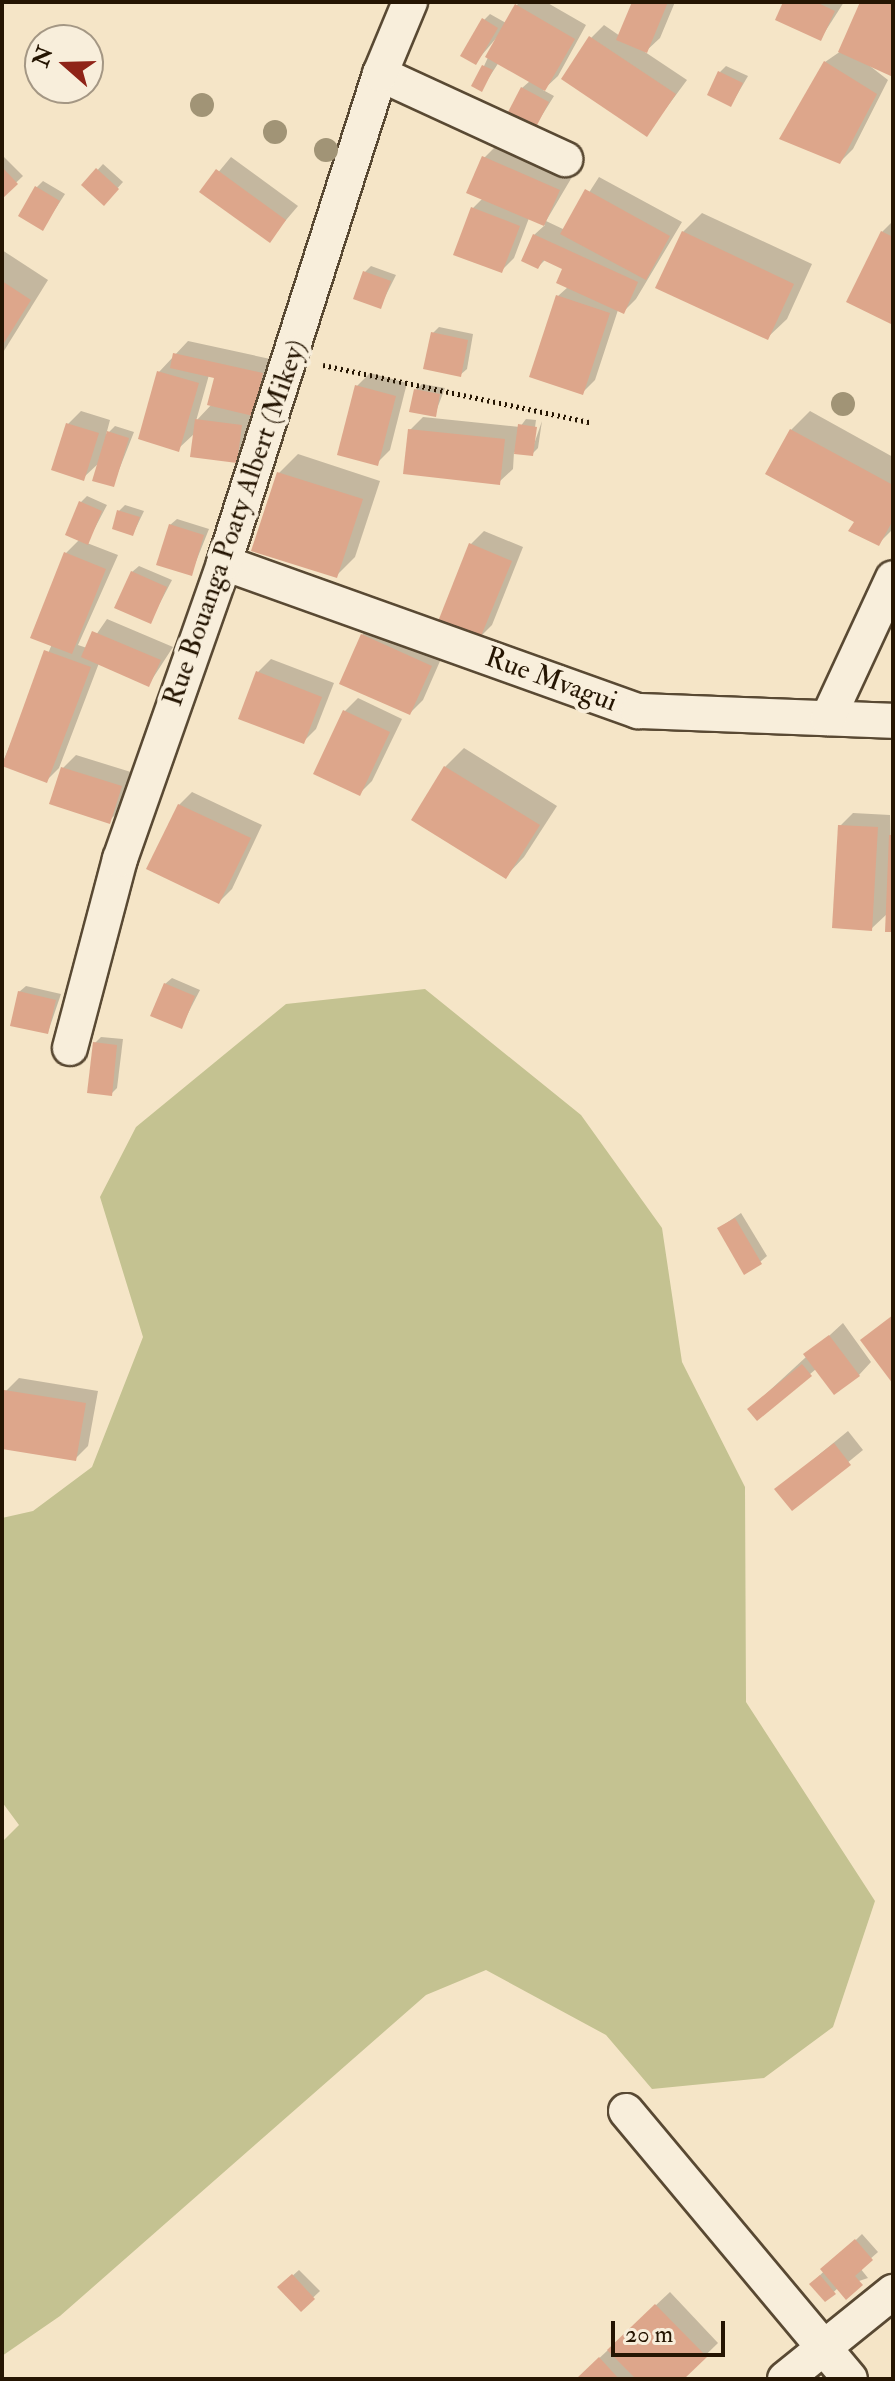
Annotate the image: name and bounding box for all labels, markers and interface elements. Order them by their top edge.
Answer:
north arrow [24,24,104,104]
text: N [27,42,60,71]
street label: Rue Bouanga Poaty Albert (Mikey) [156,335,314,711]
street label: Rue Mvagui [480,641,622,719]
scale bar [615,2305,729,2355]
text: 20 m [625,2319,673,2350]

